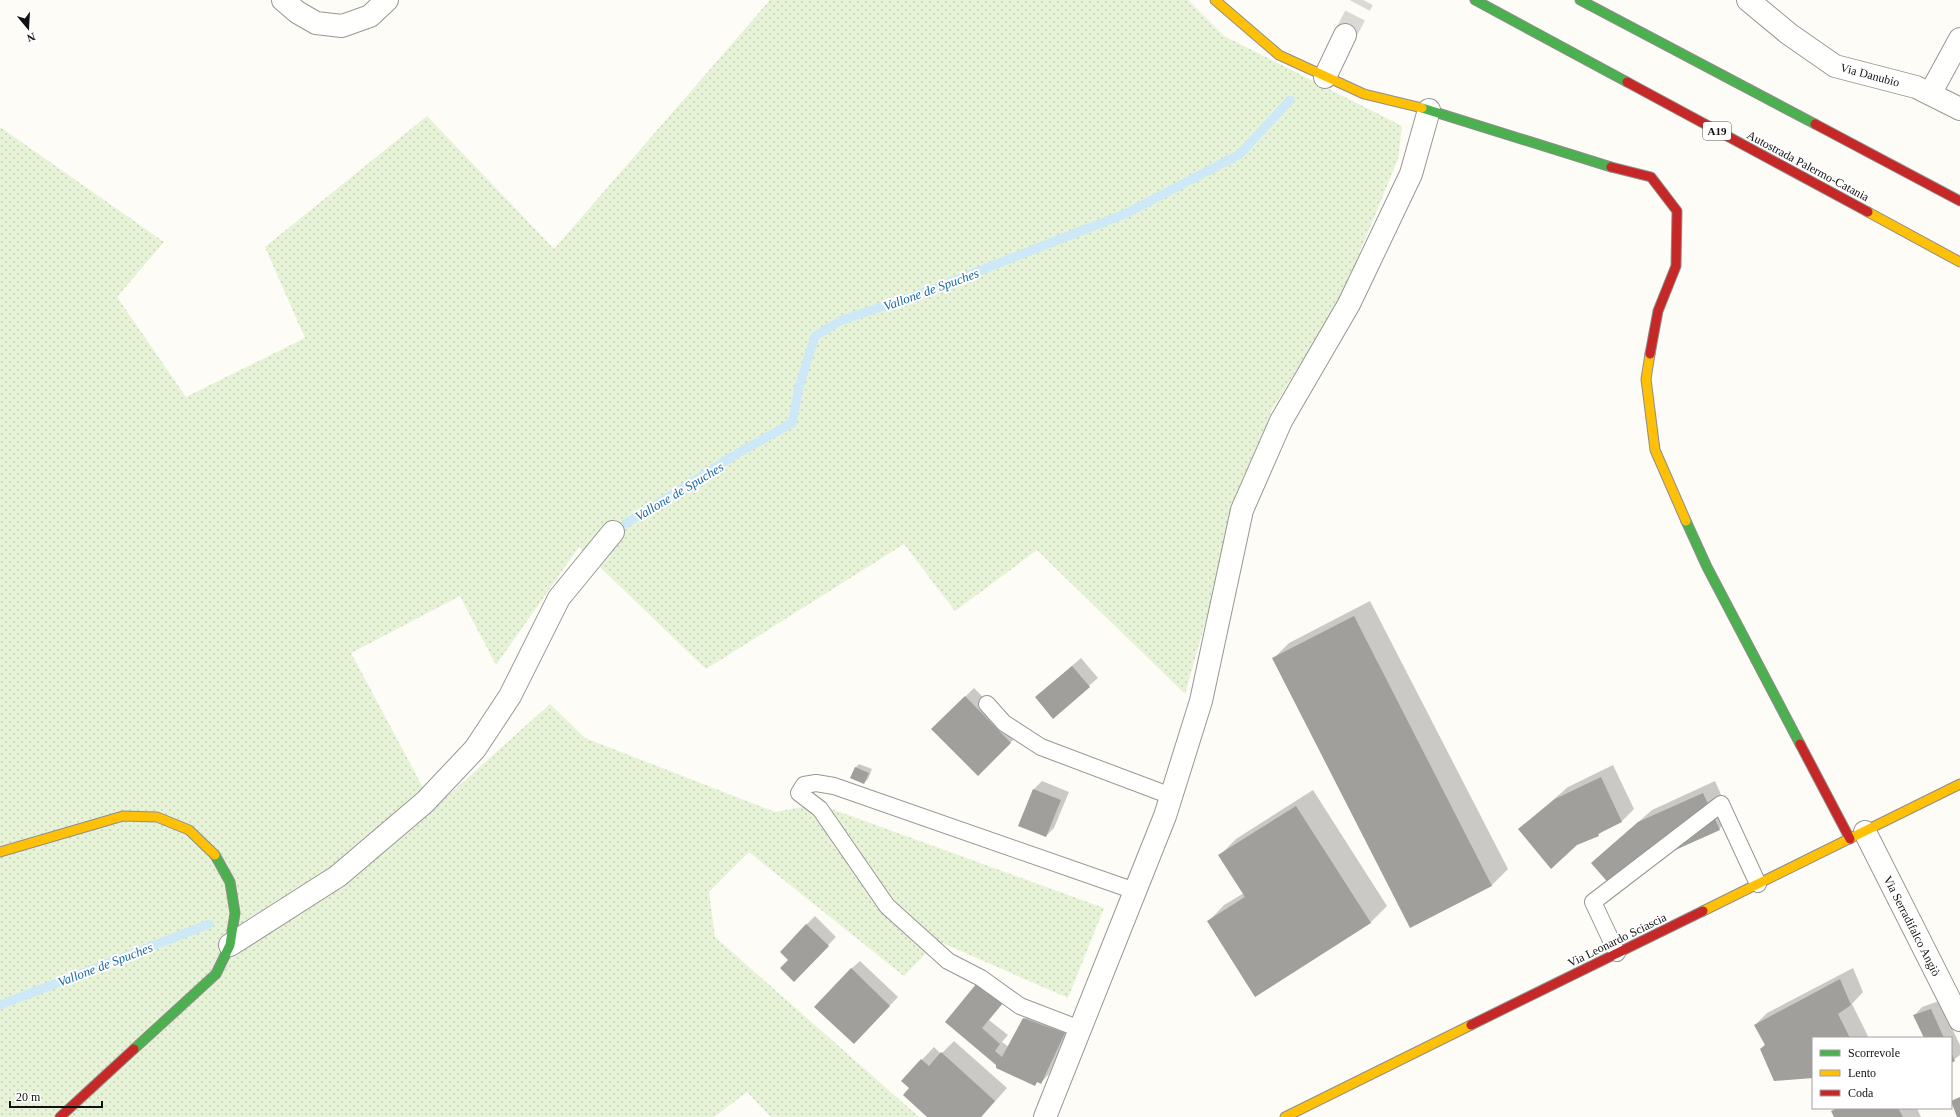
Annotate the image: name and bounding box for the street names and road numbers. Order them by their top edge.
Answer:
street label: Via Danubio [1839,60,1901,90]
road number: A19 [1703,122,1731,140]
street label: Autostrada Palermo-Catania [1745,128,1872,204]
street label: Via Serradifalco Angiò [1881,874,1943,978]
street label: Via Leonardo Sciascia [1565,910,1669,970]

